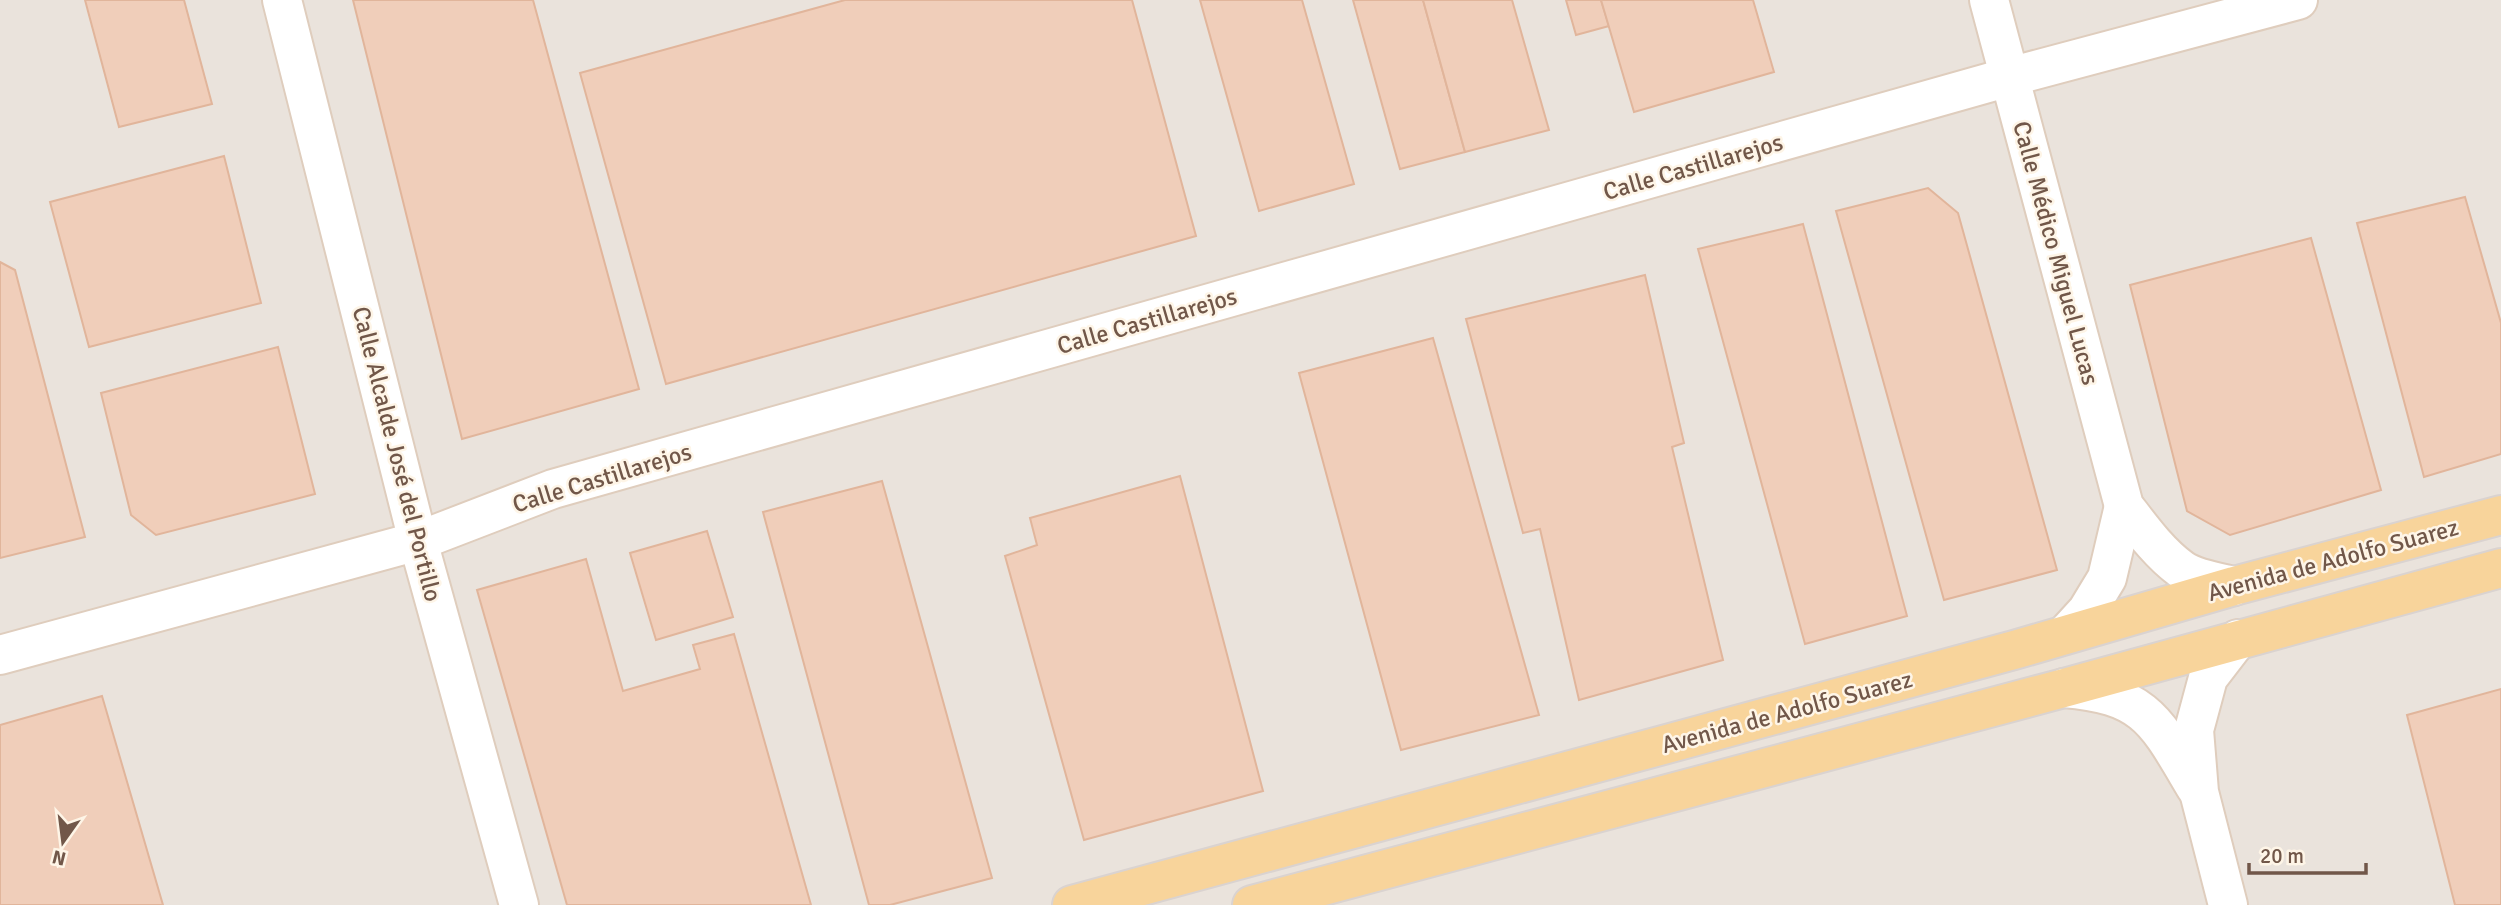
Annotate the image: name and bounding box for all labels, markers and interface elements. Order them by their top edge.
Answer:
street label: Calle Médico Miguel Lucas [2006,118,2106,388]
street label: Calle Castillarejos [1600,127,1786,207]
street label: Calle Castillarejos [1054,281,1240,361]
street label: Calle Alcalde José del Portillo [346,303,448,605]
street label: Calle Castillarejos [509,437,695,519]
street label: Avenida de Adolfo Suarez [2204,512,2462,608]
street label: Avenida de Adolfo Suarez [1658,664,1916,760]
north arrow [28,807,98,877]
scale bar [2249,832,2366,876]
text: 20 m [2260,843,2304,869]
text: N [50,844,68,871]

